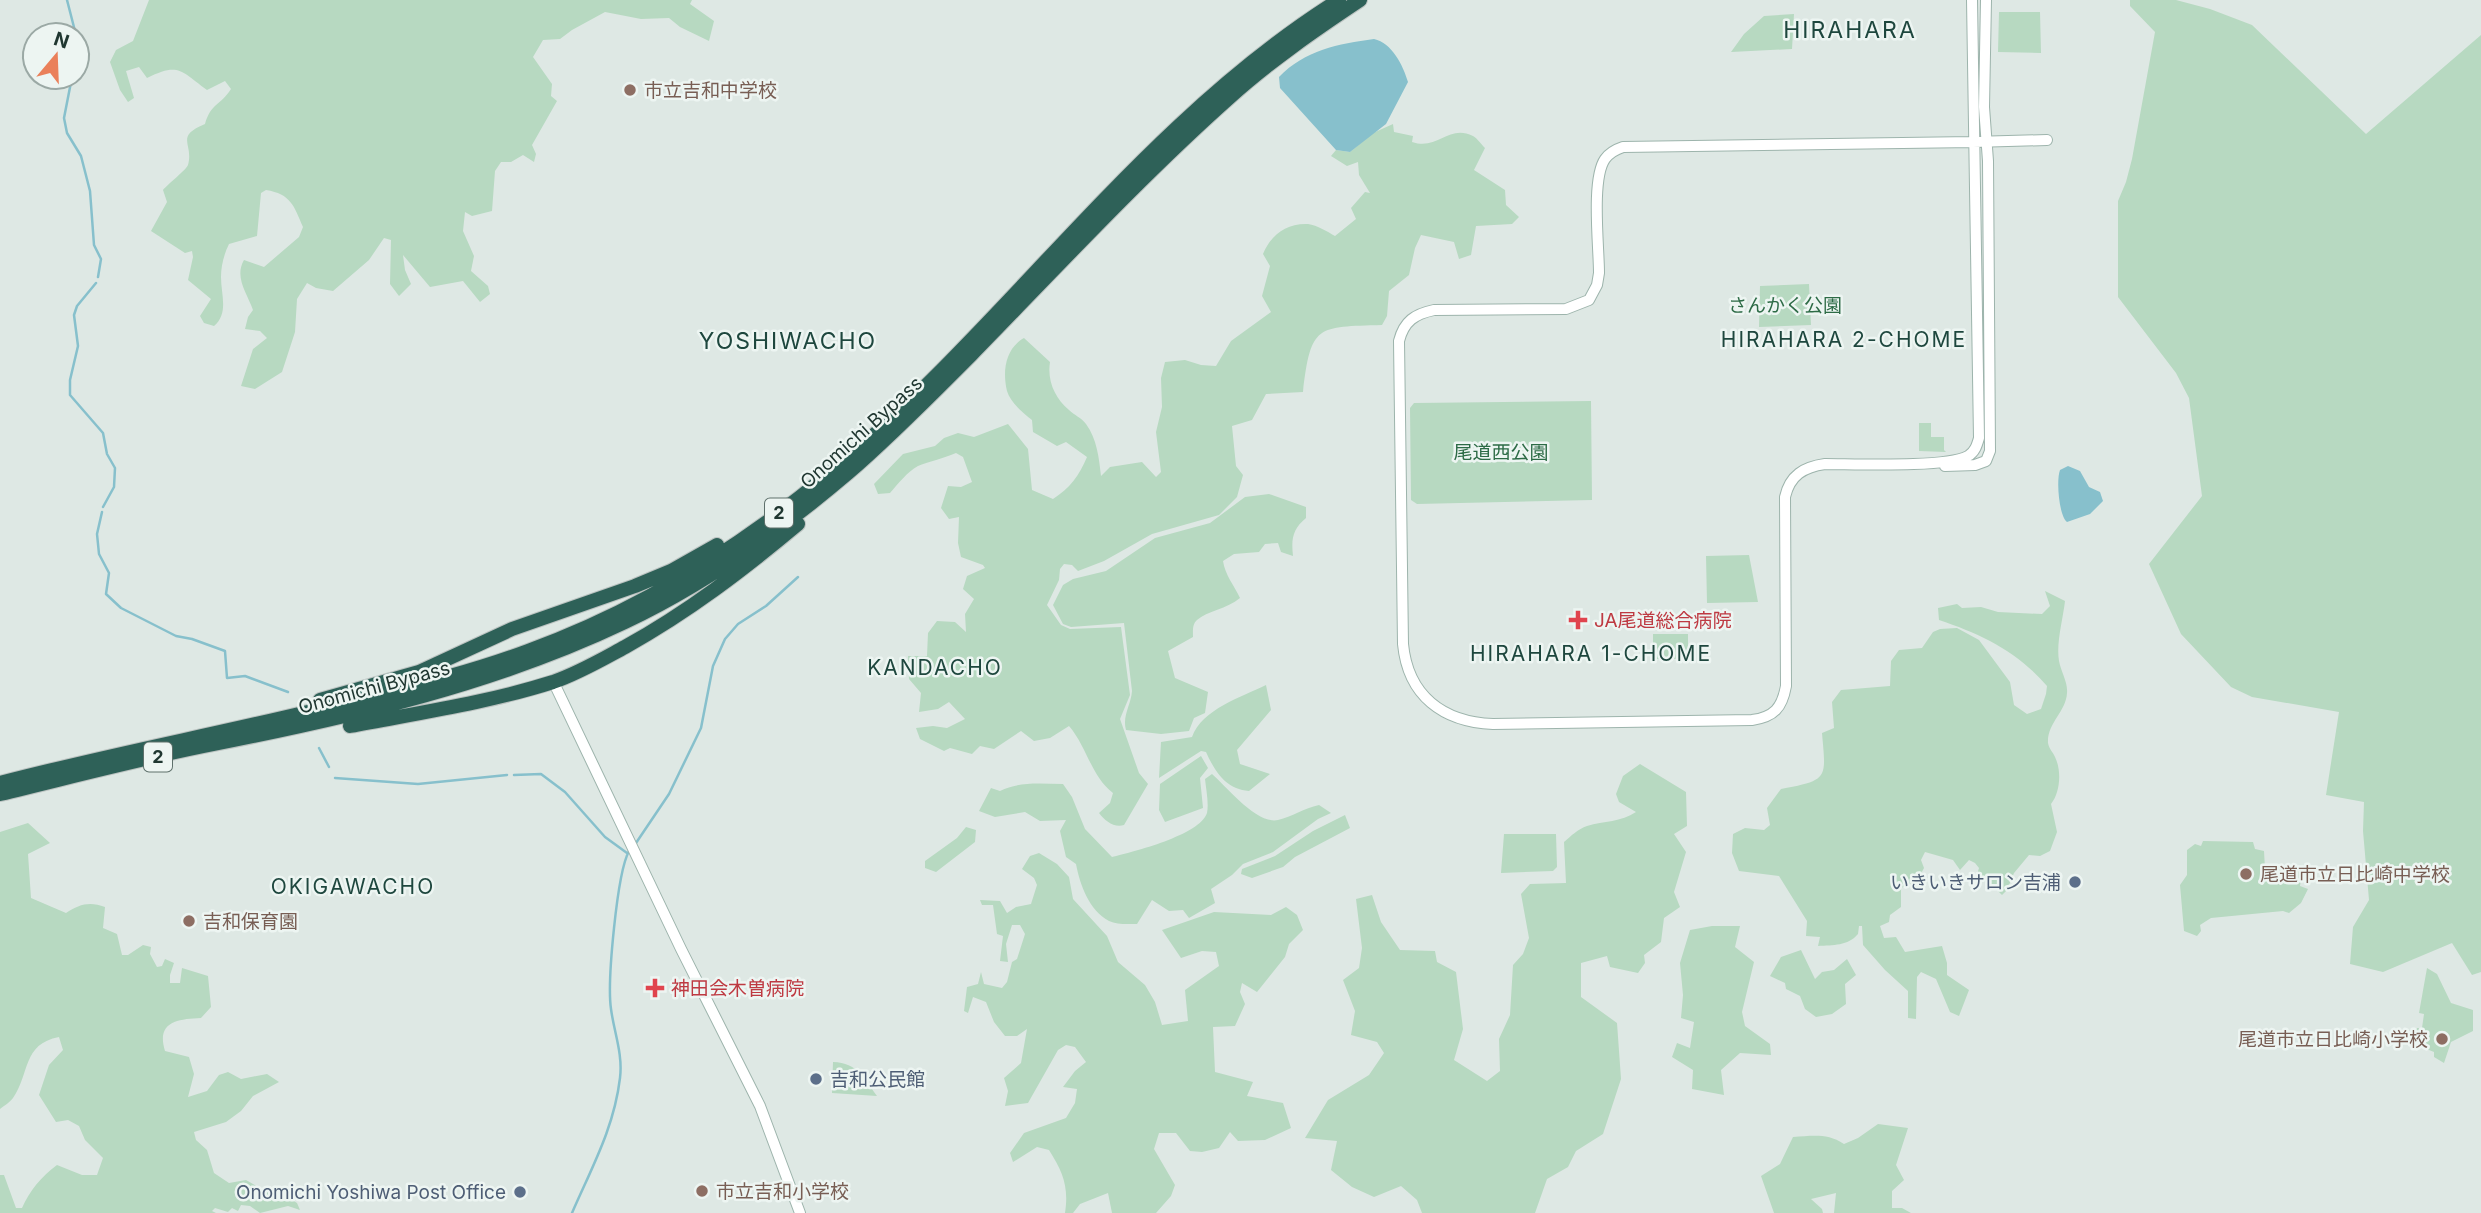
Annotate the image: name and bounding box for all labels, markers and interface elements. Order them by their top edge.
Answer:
district label: HIRAHARA [1783,16,1917,44]
north arrow [21,21,91,91]
text: N [51,27,72,54]
place label: 市立吉和中学校 [644,79,777,102]
marker: 市立吉和中学校 [622,82,638,98]
park label: さんかく公園 [1728,294,1842,317]
district label: YOSHIWACHO [699,327,877,355]
district label: HIRAHARA 2-CHOME [1721,327,1967,352]
street label: Onomichi Bypass [796,372,927,493]
park label: 尾道西公園 [1453,441,1549,464]
road number: 2 [765,499,793,528]
place label: JA尾道総合病院 [1594,609,1732,632]
marker: JA尾道総合病院 [1568,610,1588,630]
district label: HIRAHARA 1-CHOME [1470,641,1712,666]
district label: KANDACHO [867,655,1003,680]
street label: Onomichi Bypass [296,656,452,719]
road number: 2 [144,742,172,772]
place label: 尾道市立日比崎中学校 [2260,863,2450,886]
marker: 尾道市立日比崎中学校 [2238,866,2254,882]
place label: いきいきサロン吉浦 [1890,871,2061,894]
district label: OKIGAWACHO [271,874,435,899]
marker: いきいきサロン吉浦 [2067,874,2083,890]
place label: 吉和保育園 [203,910,298,933]
marker: 吉和保育園 [181,913,197,929]
place label: 神田会木曽病院 [671,977,804,1000]
marker: 神田会木曽病院 [645,978,665,998]
place label: 尾道市立日比崎小学校 [2238,1028,2428,1051]
marker: 尾道市立日比崎小学校 [2434,1031,2450,1047]
place label: 吉和公民館 [830,1068,925,1091]
marker: 吉和公民館 [808,1071,824,1087]
place label: 市立吉和小学校 [716,1180,849,1203]
place label: Onomichi Yoshiwa Post Office [236,1181,506,1204]
marker: 市立吉和小学校 [694,1183,710,1199]
marker: Onomichi Yoshiwa Post Office [512,1184,528,1200]

